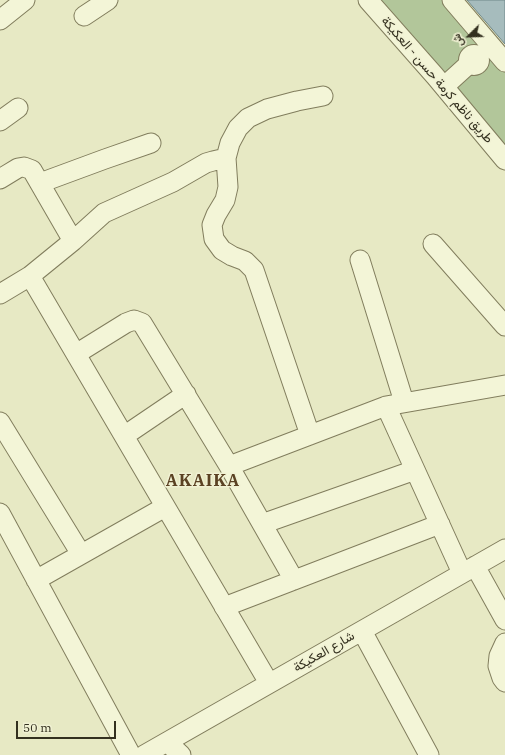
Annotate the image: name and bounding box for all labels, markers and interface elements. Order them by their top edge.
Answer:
street label: طريق ناظم كرمة حسن - العكيكة [378,13,496,147]
north arrow [449,16,489,56]
text: ش [449,32,467,50]
district label: AKAIKA [166,471,240,491]
street label: شارع العكيكة [291,628,357,676]
scale bar [18,713,118,739]
text: 50 m [23,720,52,735]

